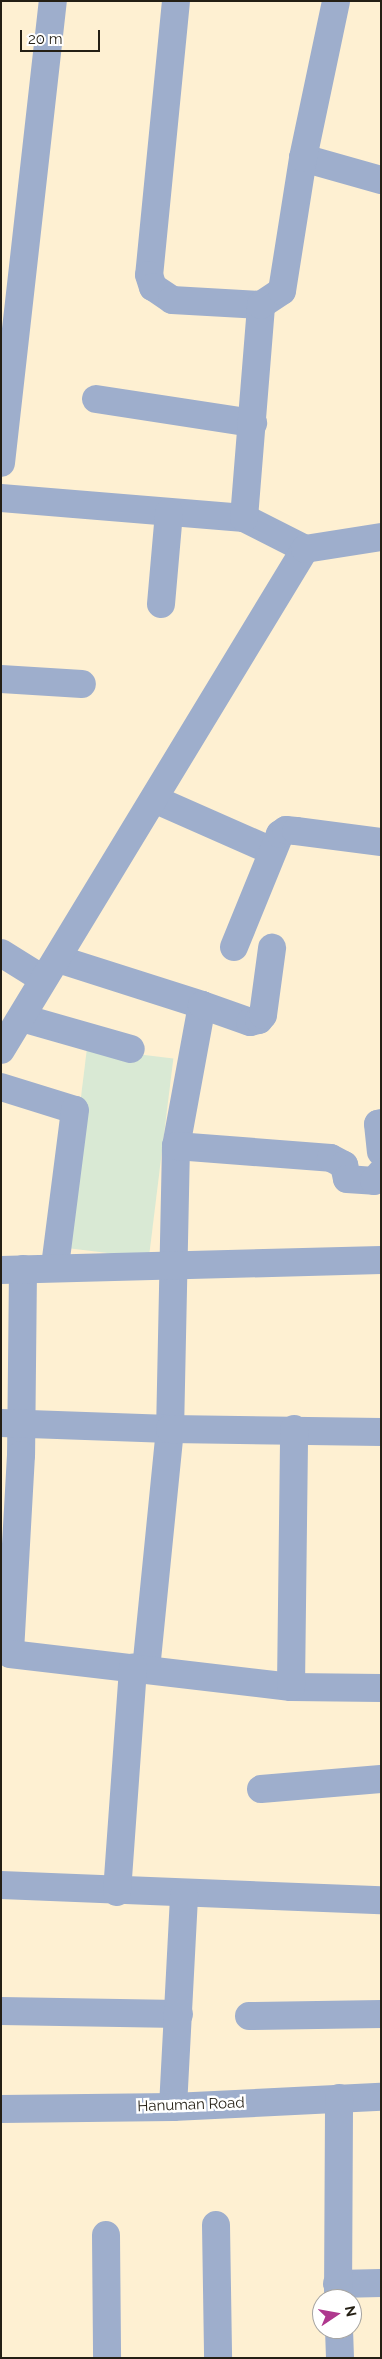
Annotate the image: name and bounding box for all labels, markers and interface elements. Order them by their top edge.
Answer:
scale bar [22,20,102,52]
text: 20 m [28,30,63,48]
street label: Hanuman Road [137,2094,245,2116]
north arrow [312,2289,362,2339]
text: N [342,2304,360,2318]

